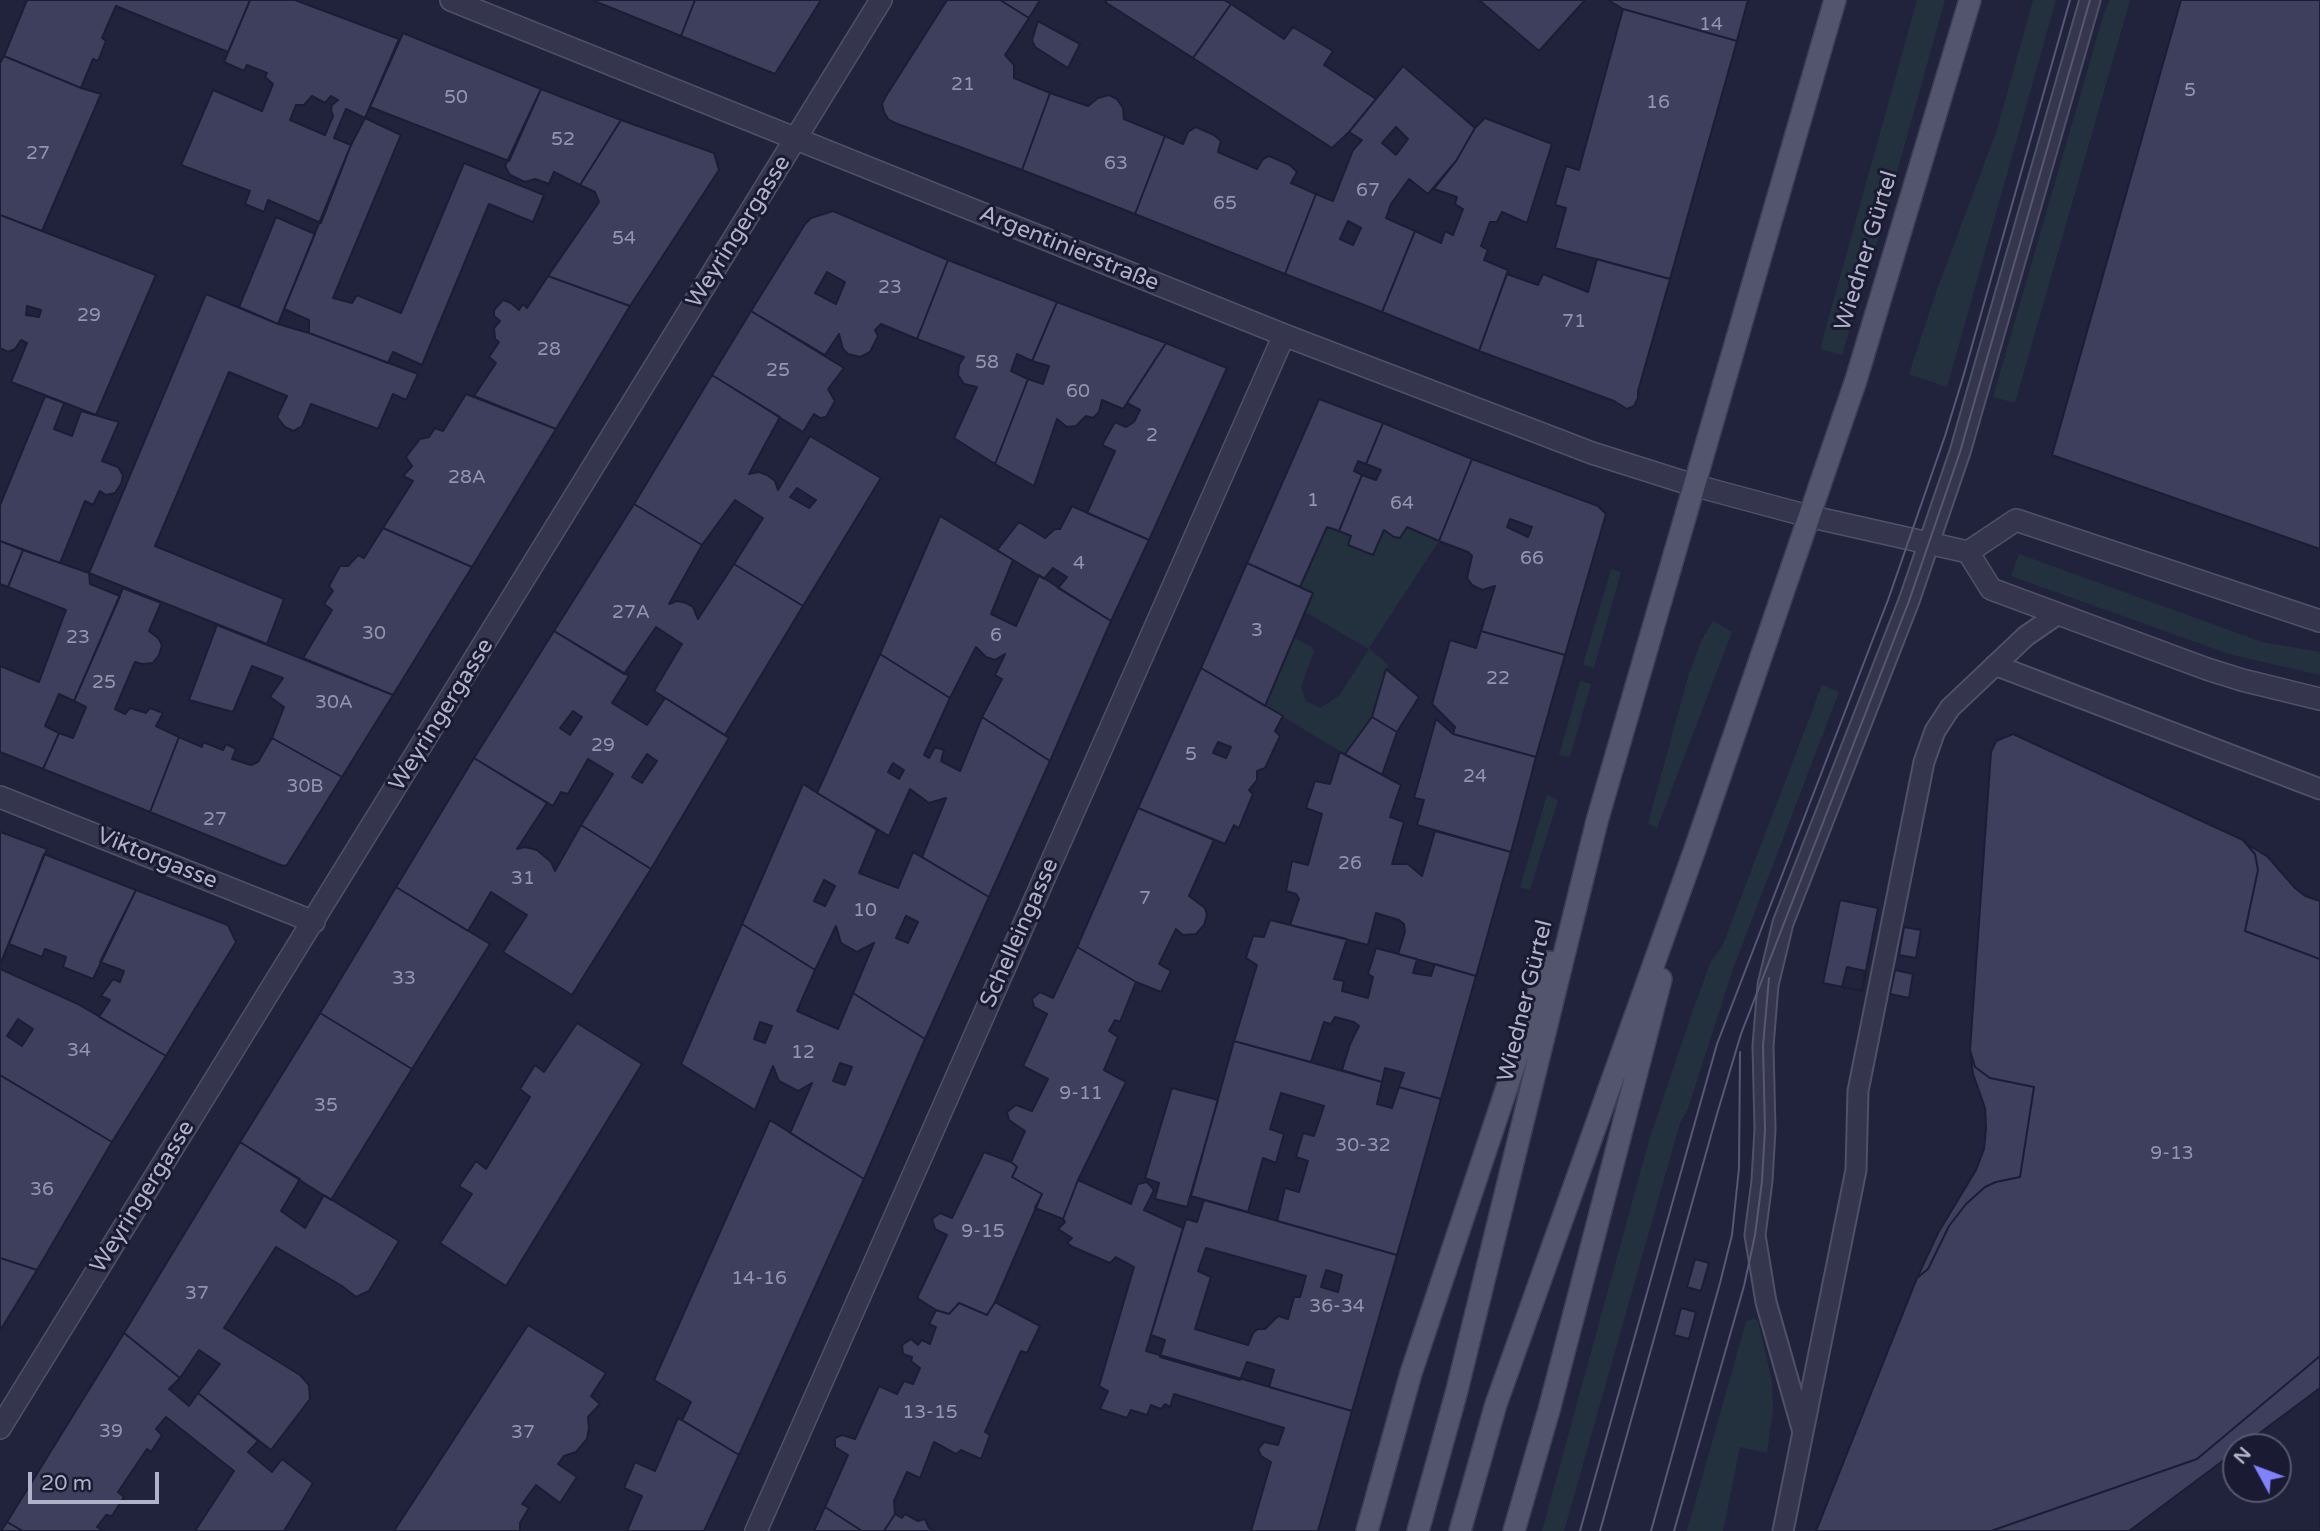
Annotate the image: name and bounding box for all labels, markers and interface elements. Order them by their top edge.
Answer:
house number: 14 [1699,14,1723,36]
house number: 21 [951,74,975,96]
house number: 5 [2184,80,2196,102]
house number: 50 [444,87,468,109]
house number: 16 [1646,92,1670,114]
house number: 52 [551,129,575,151]
house number: 27 [26,143,50,165]
street label: Weyringergasse [681,151,797,313]
house number: 63 [1104,153,1128,175]
street label: Wiedner Gürtel [1830,168,1904,334]
house number: 67 [1356,180,1380,202]
house number: 65 [1213,193,1237,215]
street label: Argentinierstraße [975,200,1163,298]
house number: 54 [612,228,636,250]
house number: 23 [878,277,902,299]
house number: 29 [77,305,101,327]
house number: 71 [1562,311,1586,333]
house number: 28 [537,339,561,361]
house number: 58 [975,352,999,374]
house number: 25 [766,360,790,382]
house number: 60 [1066,381,1090,403]
house number: 2 [1146,425,1158,447]
house number: 28A [448,467,486,489]
house number: 1 [1307,490,1319,512]
house number: 64 [1390,493,1414,515]
house number: 66 [1520,548,1544,570]
house number: 4 [1073,553,1085,575]
house number: 27A [612,602,650,624]
house number: 3 [1251,620,1263,642]
house number: 30 [362,623,386,645]
house number: 6 [990,625,1002,647]
house number: 23 [66,627,90,649]
street label: Weyringergasse [384,634,500,796]
house number: 22 [1486,668,1510,690]
house number: 25 [92,672,116,694]
house number: 30A [315,692,353,714]
house number: 29 [591,735,615,757]
house number: 5 [1185,744,1197,766]
house number: 24 [1463,766,1487,788]
house number: 30B [286,776,324,798]
house number: 27 [203,809,227,831]
street label: Viktorgasse [93,822,221,896]
house number: 26 [1338,853,1362,875]
street label: Schelleingasse [975,854,1065,1012]
house number: 31 [511,868,535,890]
house number: 7 [1139,888,1151,910]
house number: 10 [853,900,877,922]
street label: Wiedner Gürtel [1493,917,1559,1085]
house number: 33 [392,968,416,990]
house number: 34 [67,1040,91,1062]
house number: 12 [791,1042,815,1064]
house number: 9-11 [1059,1083,1103,1105]
house number: 35 [314,1095,338,1117]
street label: Weyringergasse [85,1116,201,1278]
house number: 30-32 [1335,1135,1391,1157]
house number: 9-13 [2150,1143,2194,1165]
house number: 36 [30,1179,54,1201]
house number: 9-15 [961,1221,1005,1243]
house number: 14-16 [731,1268,787,1290]
house number: 37 [185,1283,209,1305]
house number: 36-34 [1309,1296,1365,1318]
house number: 13-15 [902,1402,958,1424]
house number: 39 [99,1421,123,1443]
house number: 37 [511,1422,535,1444]
north arrow [2222,1433,2292,1503]
text: N [2229,1443,2256,1469]
scale bar [32,1458,163,1502]
text: 20 m [41,1471,92,1496]

